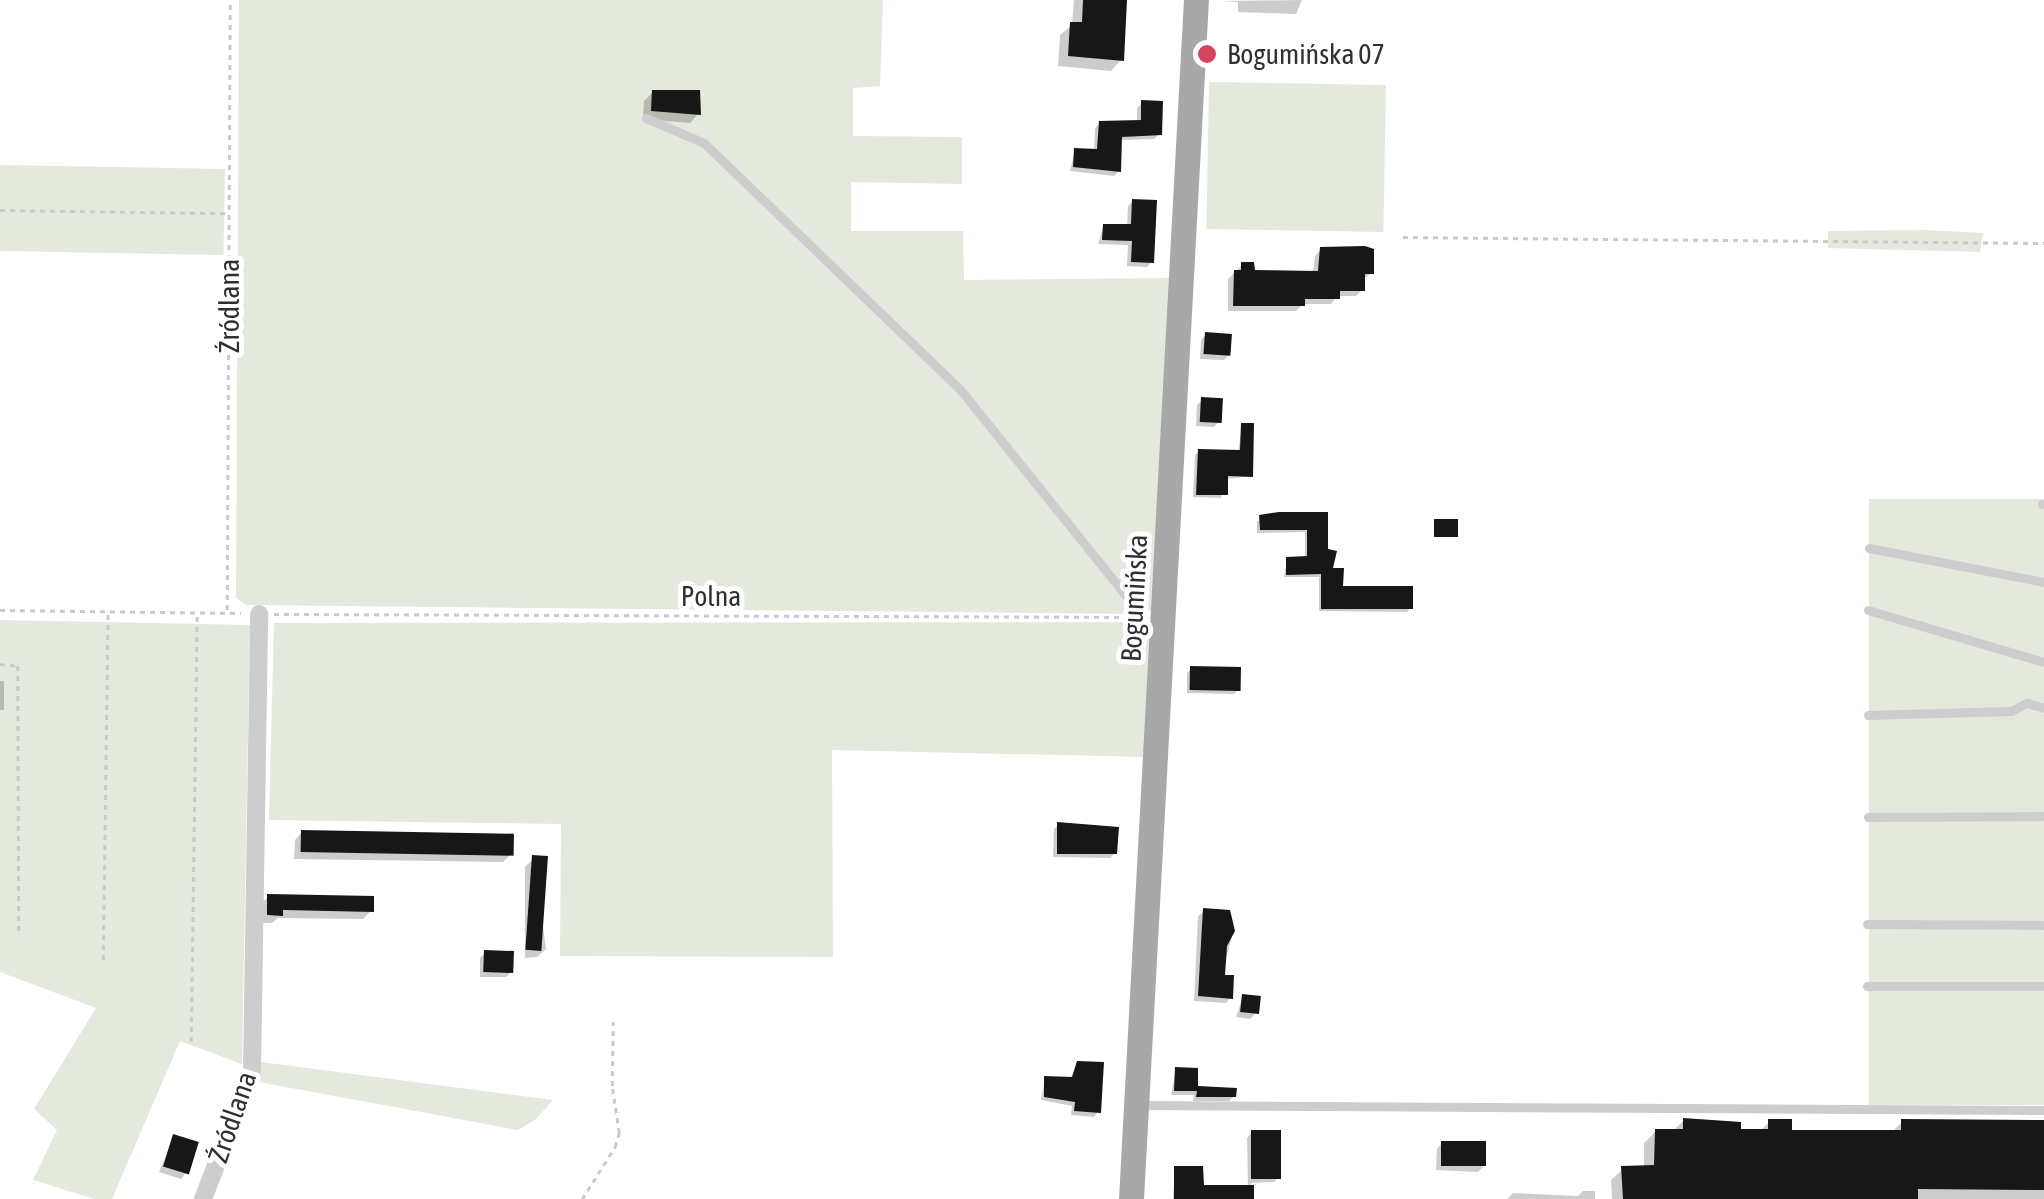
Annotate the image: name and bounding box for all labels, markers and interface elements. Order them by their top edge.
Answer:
place label: Bogumińska 07 [1227,37,1385,71]
marker: Bogumińska 07 [1196,43,1218,65]
street label: Źródlana [212,259,246,353]
street label: Bogumińska [1114,534,1154,662]
street label: Polna [681,579,741,613]
street label: Źródlana [201,1067,263,1167]

